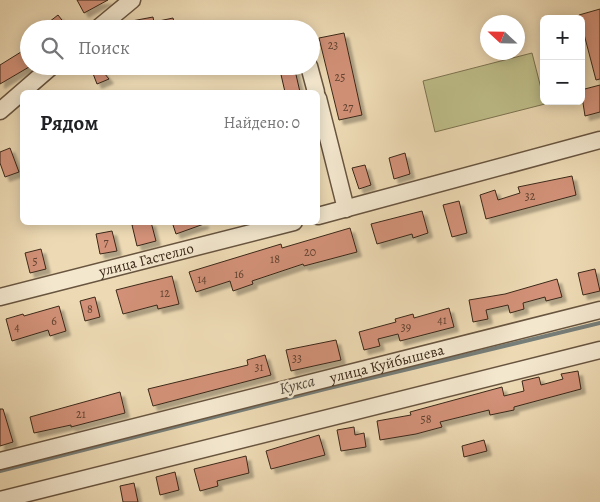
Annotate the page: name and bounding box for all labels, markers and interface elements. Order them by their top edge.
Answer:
north arrow [480,15,525,60]
map controls [540,15,585,105]
button: + [540,15,585,60]
search box [20,20,320,75]
icon: search [38,34,66,62]
text: Поиск [78,35,130,61]
house number: 23 [328,37,338,53]
button: − [540,60,585,105]
house number: 25 [335,69,345,85]
house number: 27 [343,99,354,115]
text: Рядом [40,109,98,137]
text: Найдено: 0 [223,112,300,134]
house number: 32 [525,188,536,204]
house number: 7 [103,234,109,250]
street label: улица Гастелло [96,238,196,282]
house number: 20 [304,244,316,260]
house number: 18 [270,251,280,267]
house number: 5 [32,253,38,269]
house number: 16 [234,266,244,282]
house number: 14 [197,271,207,287]
house number: 12 [160,285,170,301]
house number: 8 [87,301,93,317]
house number: 41 [437,312,447,328]
house number: 6 [51,313,57,329]
house number: 4 [14,319,20,335]
house number: 39 [401,319,411,335]
street label: улица Куйбышева [327,340,446,388]
house number: 33 [292,350,302,366]
house number: 31 [254,359,264,375]
water label: Кукса [277,370,317,400]
house number: 21 [76,406,86,422]
house number: 58 [421,411,432,427]

